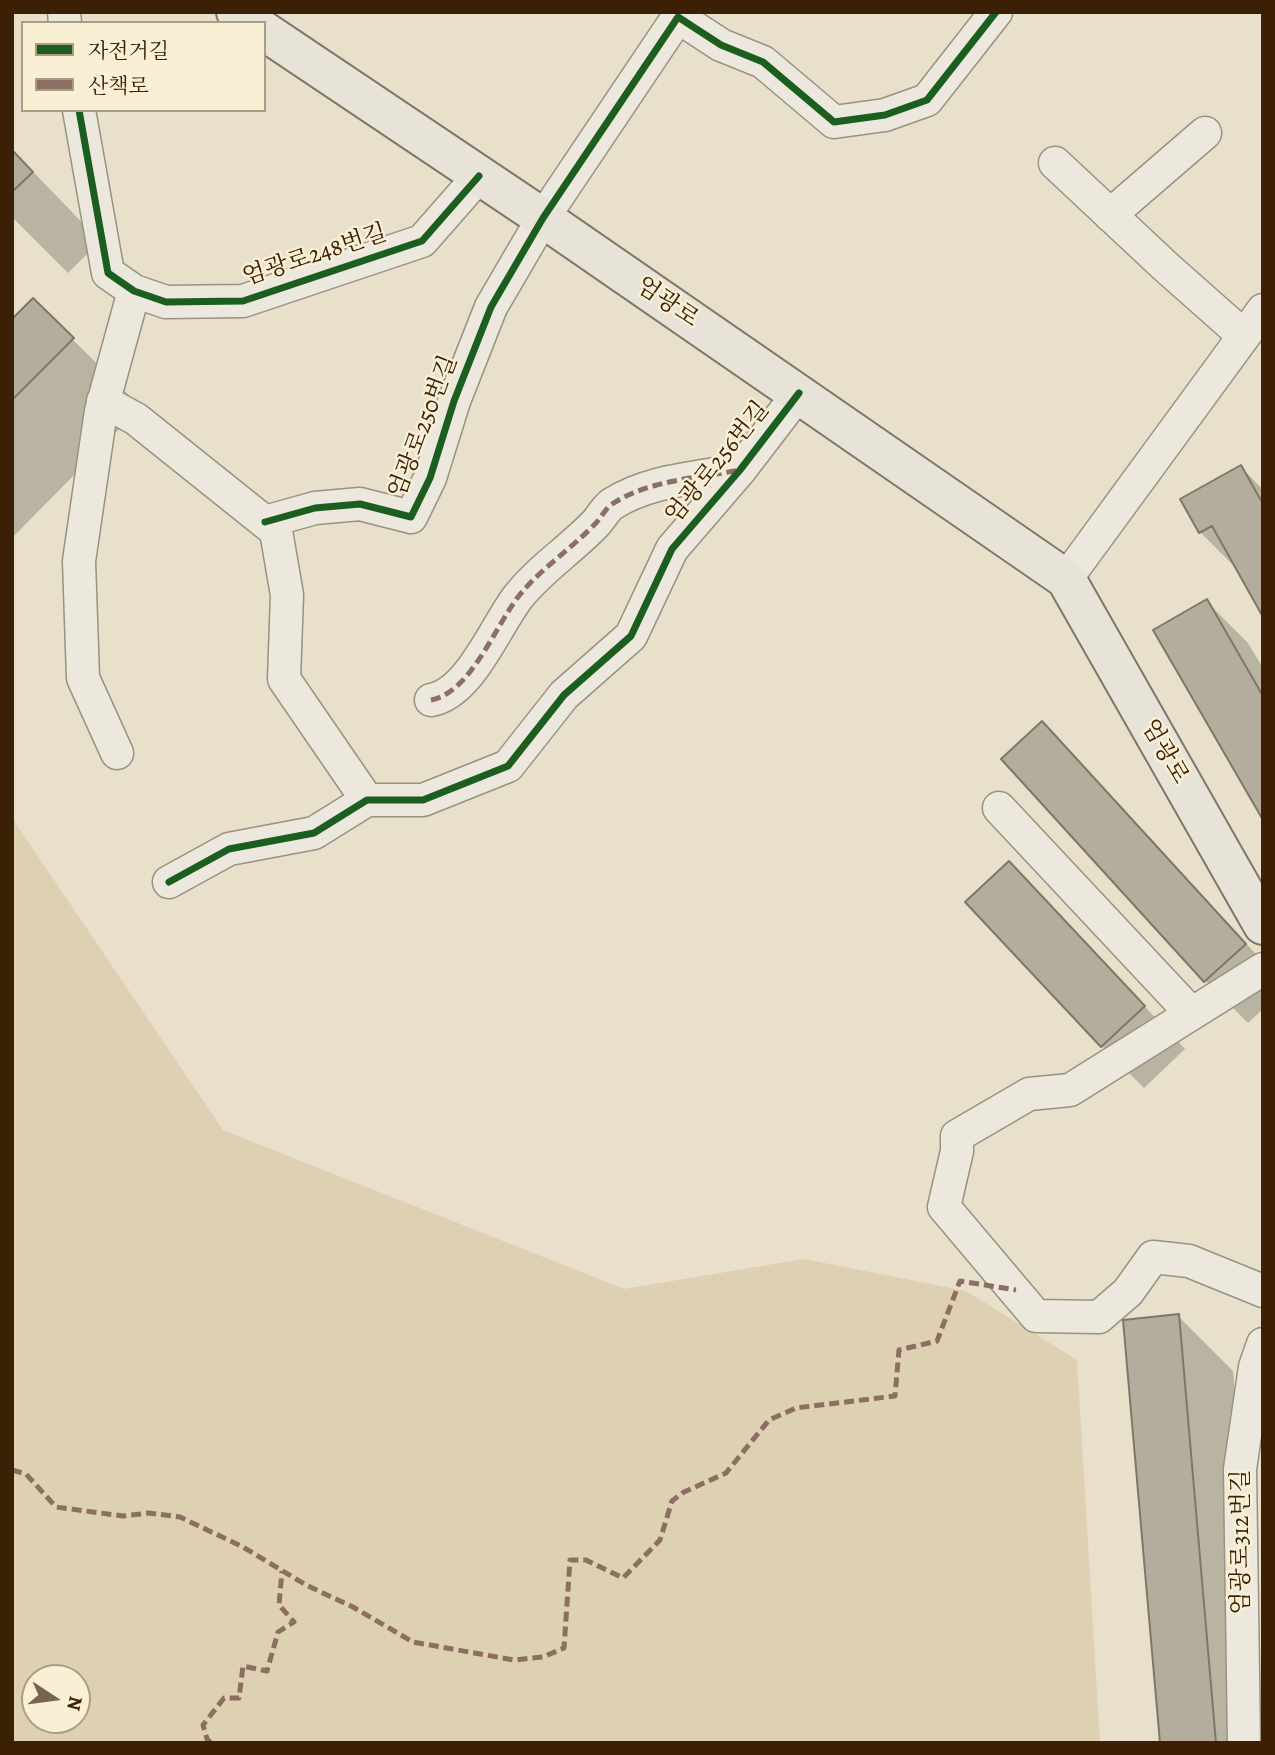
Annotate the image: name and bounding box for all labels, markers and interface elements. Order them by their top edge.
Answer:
legend [21,21,266,112]
text: 자전거길 [88,37,169,65]
text: 산책로 [88,72,149,100]
street label: 엄광로248번길 [239,219,391,293]
street label: 엄광로 [630,272,704,334]
street label: 엄광로250번길 [384,352,464,502]
street label: 엄광로256번길 [660,396,776,530]
street label: 엄광로 [1134,715,1194,789]
street label: 엄광로312번길 [1228,1469,1256,1615]
north arrow [21,1664,91,1734]
text: N [60,1694,89,1713]

